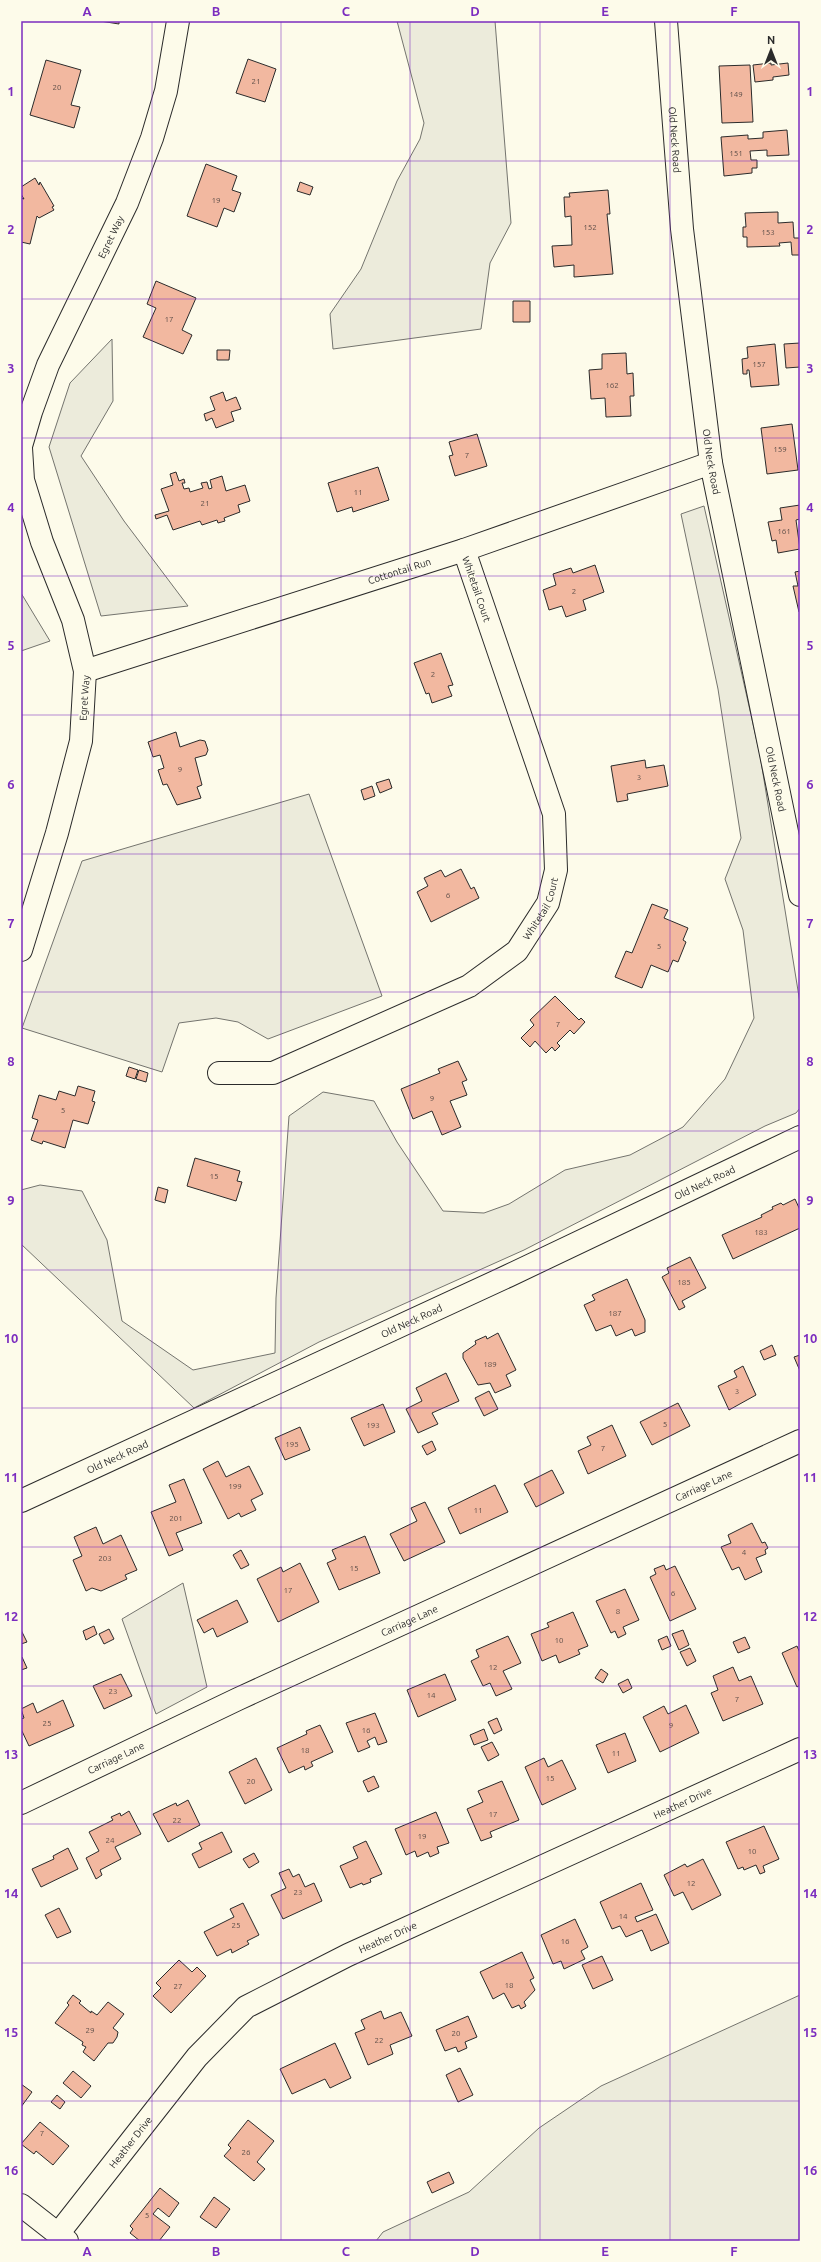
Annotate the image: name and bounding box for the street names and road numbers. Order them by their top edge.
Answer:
street label: Old Neck Road [667,106,683,173]
street label: Egret Way [96,214,126,260]
street label: Old Neck Road [701,428,722,495]
street label: Whitetail Court [460,555,493,623]
street label: Cottontail Run [367,556,432,586]
street label: Egret Way [77,675,92,721]
street label: Old Neck Road [764,745,788,813]
street label: Whitetail Court [521,876,560,942]
street label: Old Neck Road [672,1164,737,1202]
street label: Old Neck Road [379,1302,444,1340]
street label: Old Neck Road [85,1438,150,1476]
street label: Carriage Lane [674,1468,734,1504]
street label: Carriage Lane [379,1603,440,1639]
street label: Carriage Lane [86,1740,146,1776]
street label: Heather Drive [652,1785,713,1821]
street label: Heather Drive [357,1919,419,1955]
street label: Heather Drive [107,2114,154,2170]

